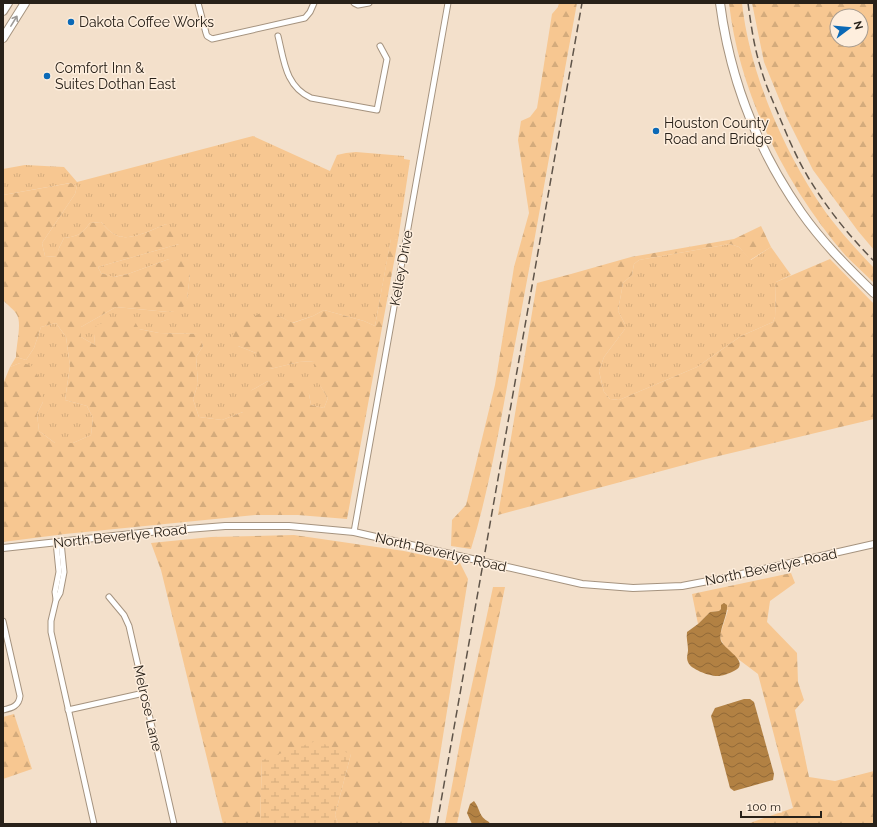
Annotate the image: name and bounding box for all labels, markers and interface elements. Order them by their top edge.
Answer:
north arrow [829,8,869,48]
place label: Dakota Coffee Works [79,14,214,30]
one-way arrow [10,15,18,26]
marker: Dakota Coffee Works [66,17,76,27]
text: N [851,20,866,31]
place label: Comfort Inn & Suites Dothan East [55,60,176,92]
marker: Comfort Inn & Suites Dothan East [42,71,52,81]
place label: Houston County Road and Bridge [664,115,772,147]
marker: Houston County Road and Bridge [651,126,661,136]
street label: Kelley Drive [386,229,416,307]
street label: North Beverlye Road [52,521,188,551]
street label: North Beverlye Road [374,529,508,575]
street label: North Beverlye Road [704,545,838,589]
street label: Melrose Lane [130,663,166,753]
scale bar [741,793,821,819]
text: 100 m [747,800,781,814]

